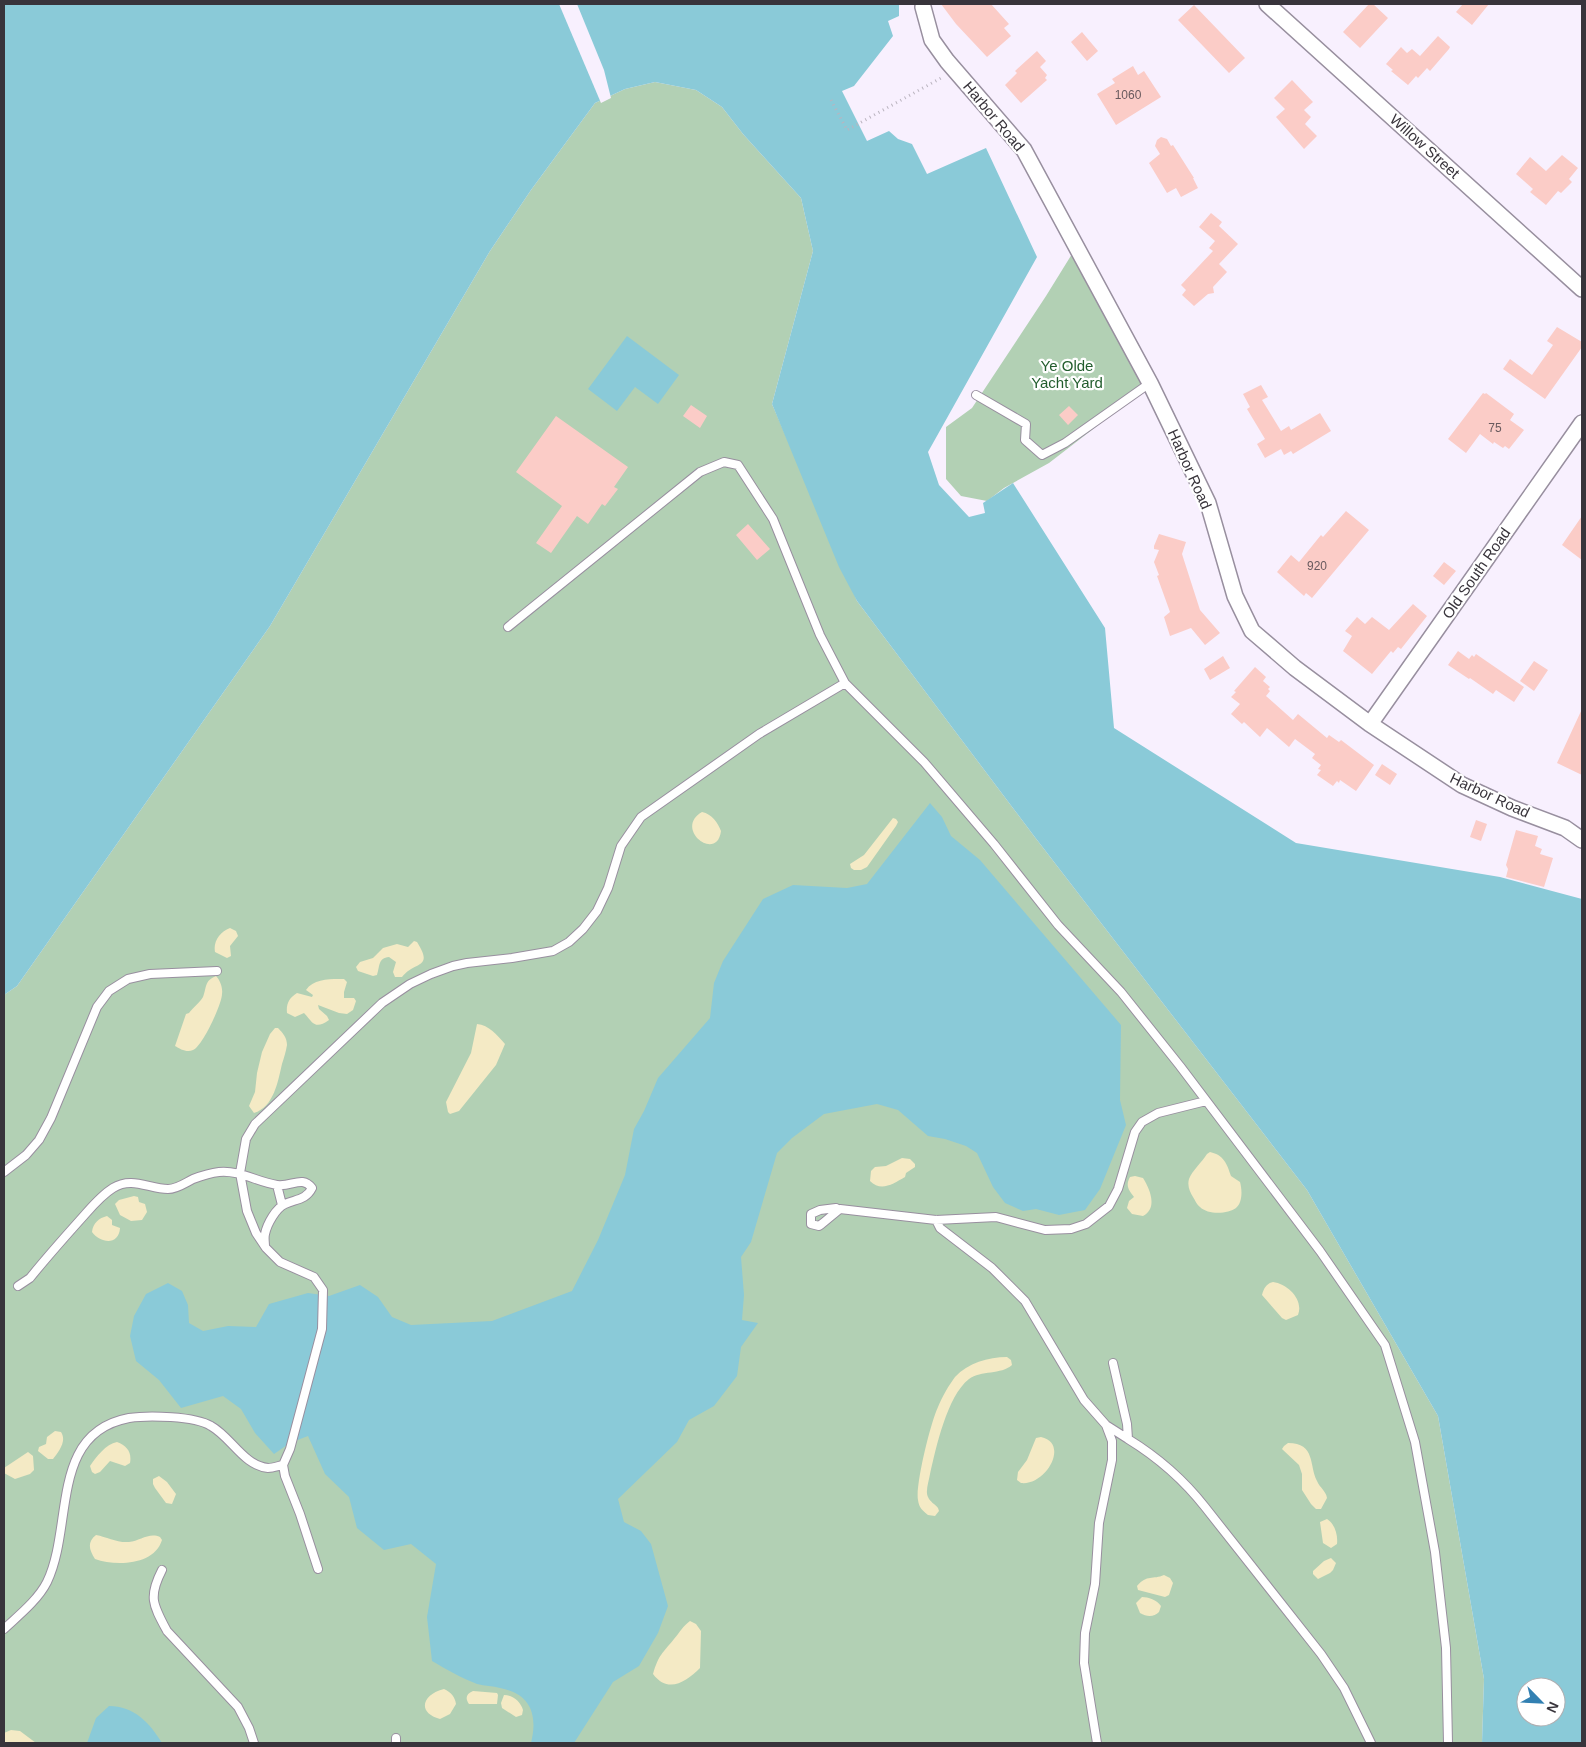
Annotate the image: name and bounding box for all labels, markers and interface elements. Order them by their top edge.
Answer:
street label: Harbor Road [960,78,1028,154]
house number: 1060 [1115,88,1142,102]
street label: Willow Street [1387,110,1464,182]
park label: Ye Olde Yacht Yard [1031,357,1103,391]
house number: 75 [1488,421,1502,435]
street label: Harbor Road [1165,426,1215,512]
street label: Old South Road [1438,524,1514,622]
house number: 920 [1307,559,1327,573]
street label: Harbor Road [1447,769,1533,821]
north arrow [1516,1677,1566,1727]
text: N [1544,1699,1562,1715]

